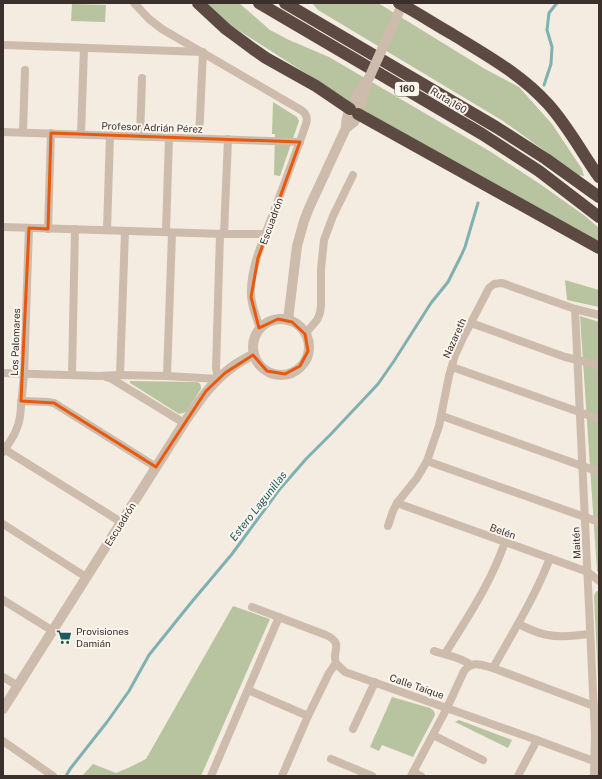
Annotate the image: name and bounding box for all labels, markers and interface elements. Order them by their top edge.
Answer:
road number: 160 [395,82,419,96]
street label: Ruta 160 [428,84,470,116]
street label: Profesor Adrián Pérez [101,119,203,135]
street label: Escuadrón [257,196,285,246]
street label: Los Palomares [8,308,22,376]
street label: Nazareth [440,316,468,360]
water label: Estero Lagunillas [227,468,289,543]
street label: Escuadrón [102,500,138,548]
street label: Belén [488,521,518,541]
street label: Maitén [569,526,583,559]
place label: Provisiones Damián [76,625,129,649]
supermarket icon: Provisiones Damián [55,628,73,646]
street label: Calle Taique [388,671,446,701]

